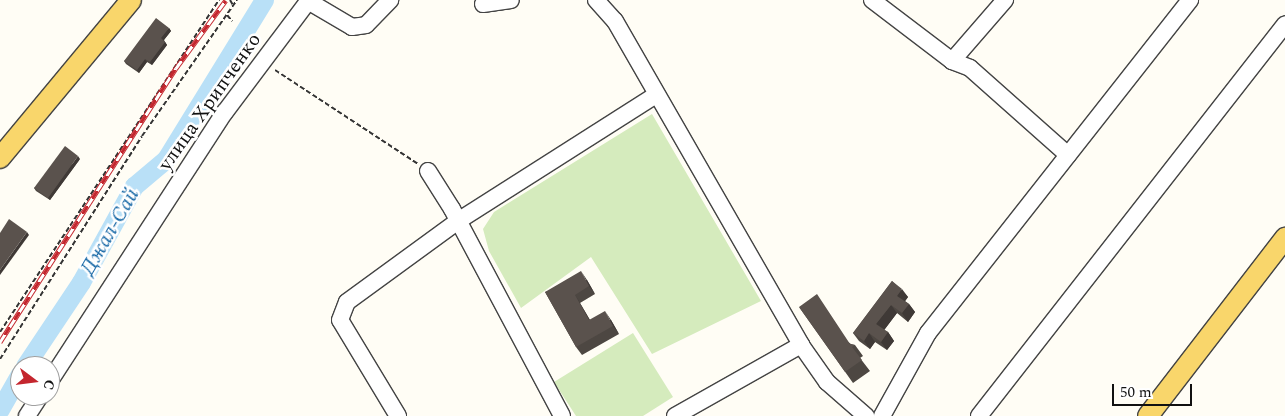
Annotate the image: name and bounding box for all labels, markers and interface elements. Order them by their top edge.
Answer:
street label: улица Хрипченко [154,29,266,175]
water label: Джал-Сай [75,184,145,280]
north arrow [10,356,60,406]
scale bar [1115,374,1195,406]
text: С [38,377,60,392]
text: 50 m [1120,381,1152,404]

